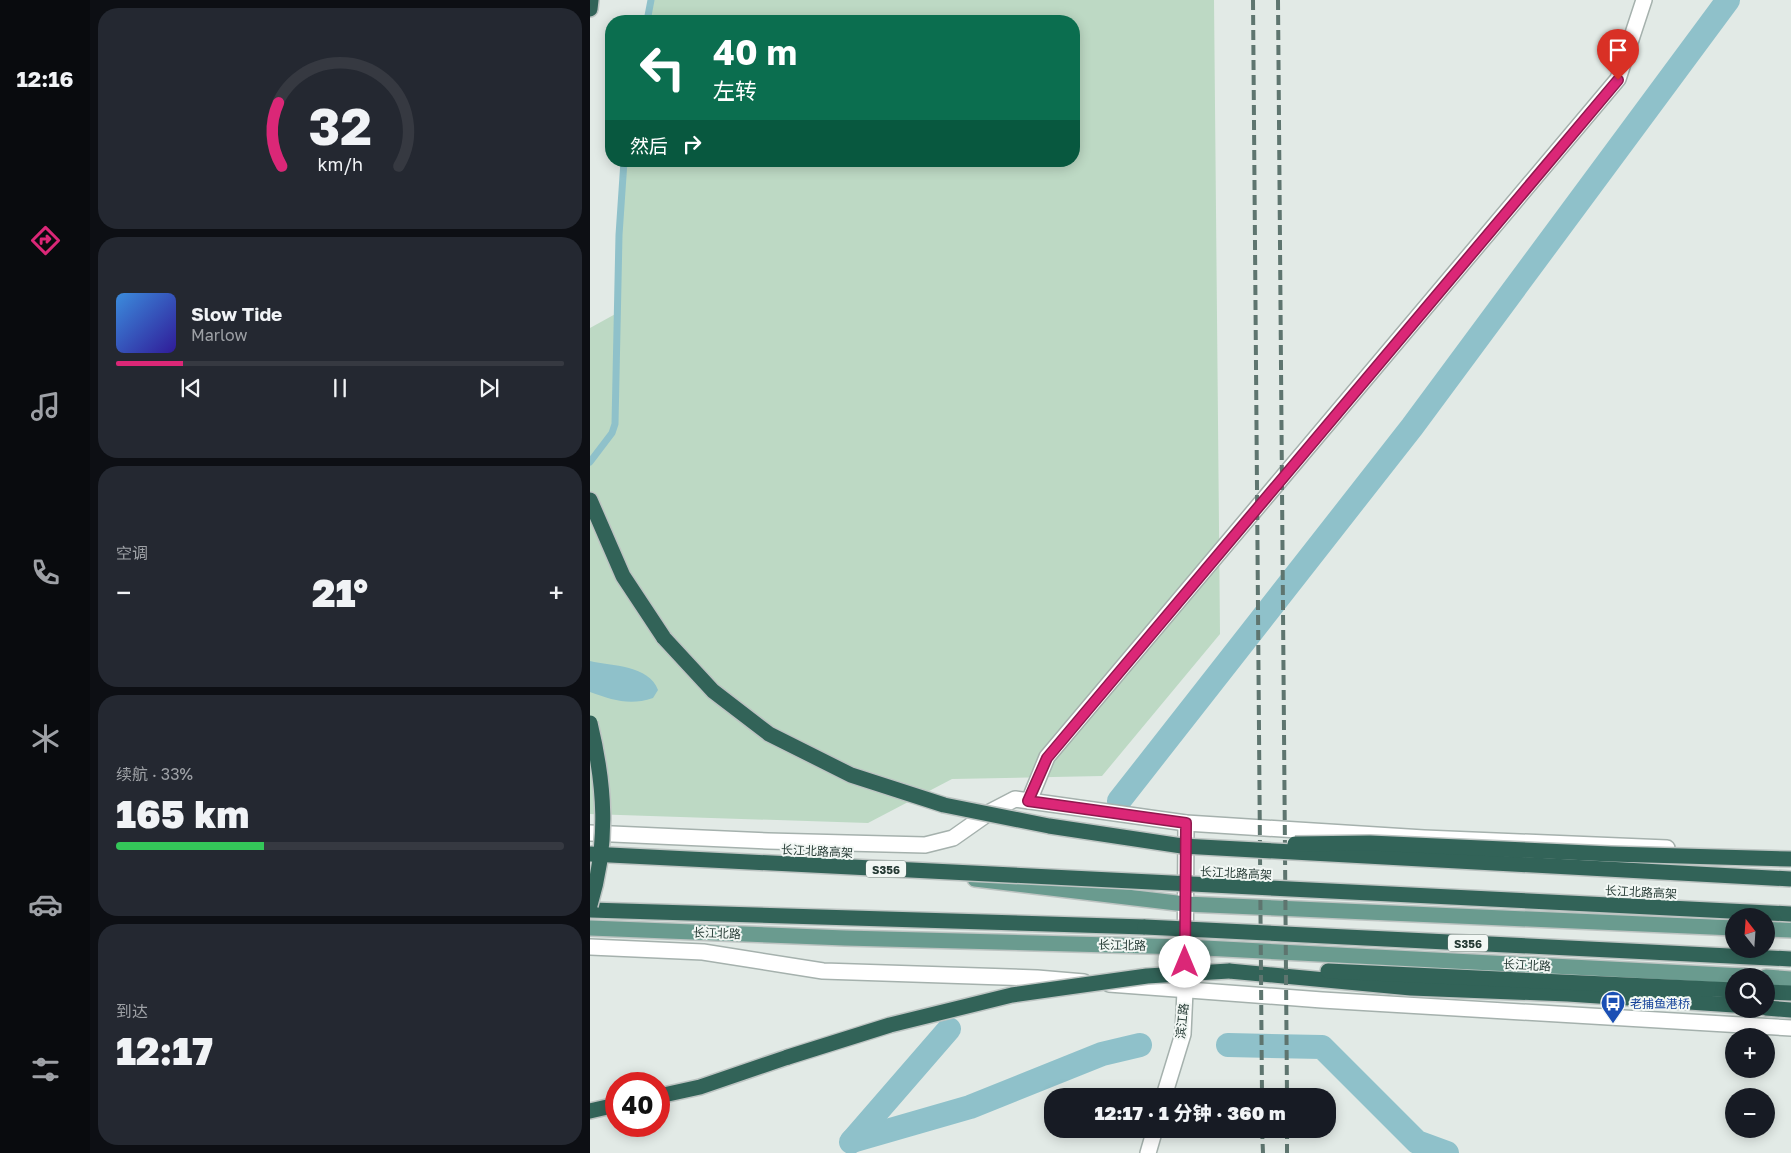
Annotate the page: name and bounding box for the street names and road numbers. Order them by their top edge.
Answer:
street label: 长江北路高架 [781,842,853,860]
road number: S356 [866,861,906,878]
street label: 长江北路高架 [1200,864,1272,882]
street label: 长江北路高架 [1605,883,1677,901]
street label: 长江北路 [693,925,741,941]
road number: S356 [1448,934,1488,951]
street label: 长江北路 [1098,937,1146,953]
street label: 长江北路 [1503,956,1551,974]
street label: 滨江路 [1173,1002,1191,1040]

